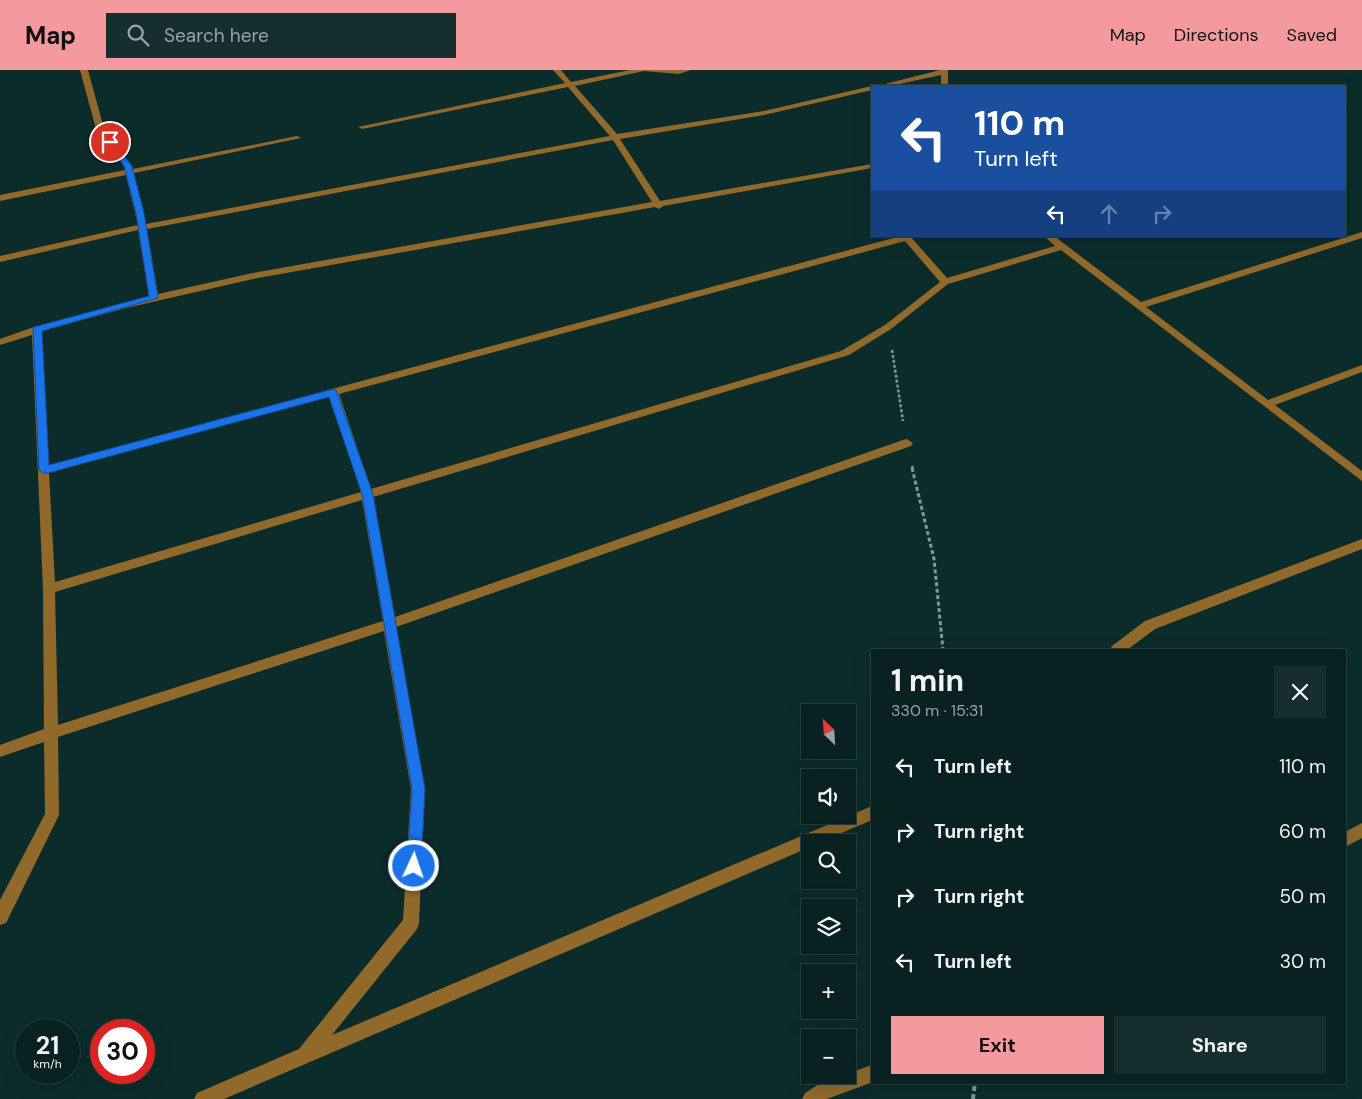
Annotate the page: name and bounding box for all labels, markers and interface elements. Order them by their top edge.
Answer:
search box [106,13,456,58]
text: Map [25,20,76,51]
icon: search [124,21,152,49]
text: Search here [164,23,269,48]
text: Map [1110,23,1146,47]
text: Directions [1174,23,1259,47]
text: Saved [1287,23,1337,47]
text: 110 m [974,100,1065,146]
icon: left [891,105,956,170]
pin [89,121,131,163]
icon: arrive [96,128,124,156]
text: Turn left [974,144,1058,173]
icon: left [1042,200,1070,228]
icon: ahead [1095,200,1123,228]
icon: right [1148,200,1176,228]
text: 1 min [891,661,964,700]
button: close [1274,666,1326,718]
text: 330 m · 15:31 [891,700,983,721]
north arrow [801,704,856,759]
map controls [801,704,856,1084]
icon: left [891,753,919,781]
text: Turn left [934,754,1012,779]
text: 110 m [1279,754,1326,779]
button: sound [801,769,856,824]
icon: right [891,818,919,846]
text: Turn right [934,819,1024,844]
text: 60 m [1279,819,1326,844]
button: search [801,834,856,889]
position arrow [387,839,439,891]
icon: right [891,883,919,911]
text: Turn right [934,884,1024,909]
text: 50 m [1279,884,1326,909]
button: layers [801,899,856,954]
icon: left [891,948,919,976]
text: Turn left [934,949,1012,974]
text: 30 m [1280,949,1326,974]
button: + [801,964,856,1019]
button: Exit [891,1016,1104,1074]
button: Share [1114,1016,1326,1074]
speed limit sign: 30 [90,1019,155,1084]
text: 21 [36,1029,59,1062]
button: − [801,1029,856,1084]
text: km/h [33,1056,62,1072]

